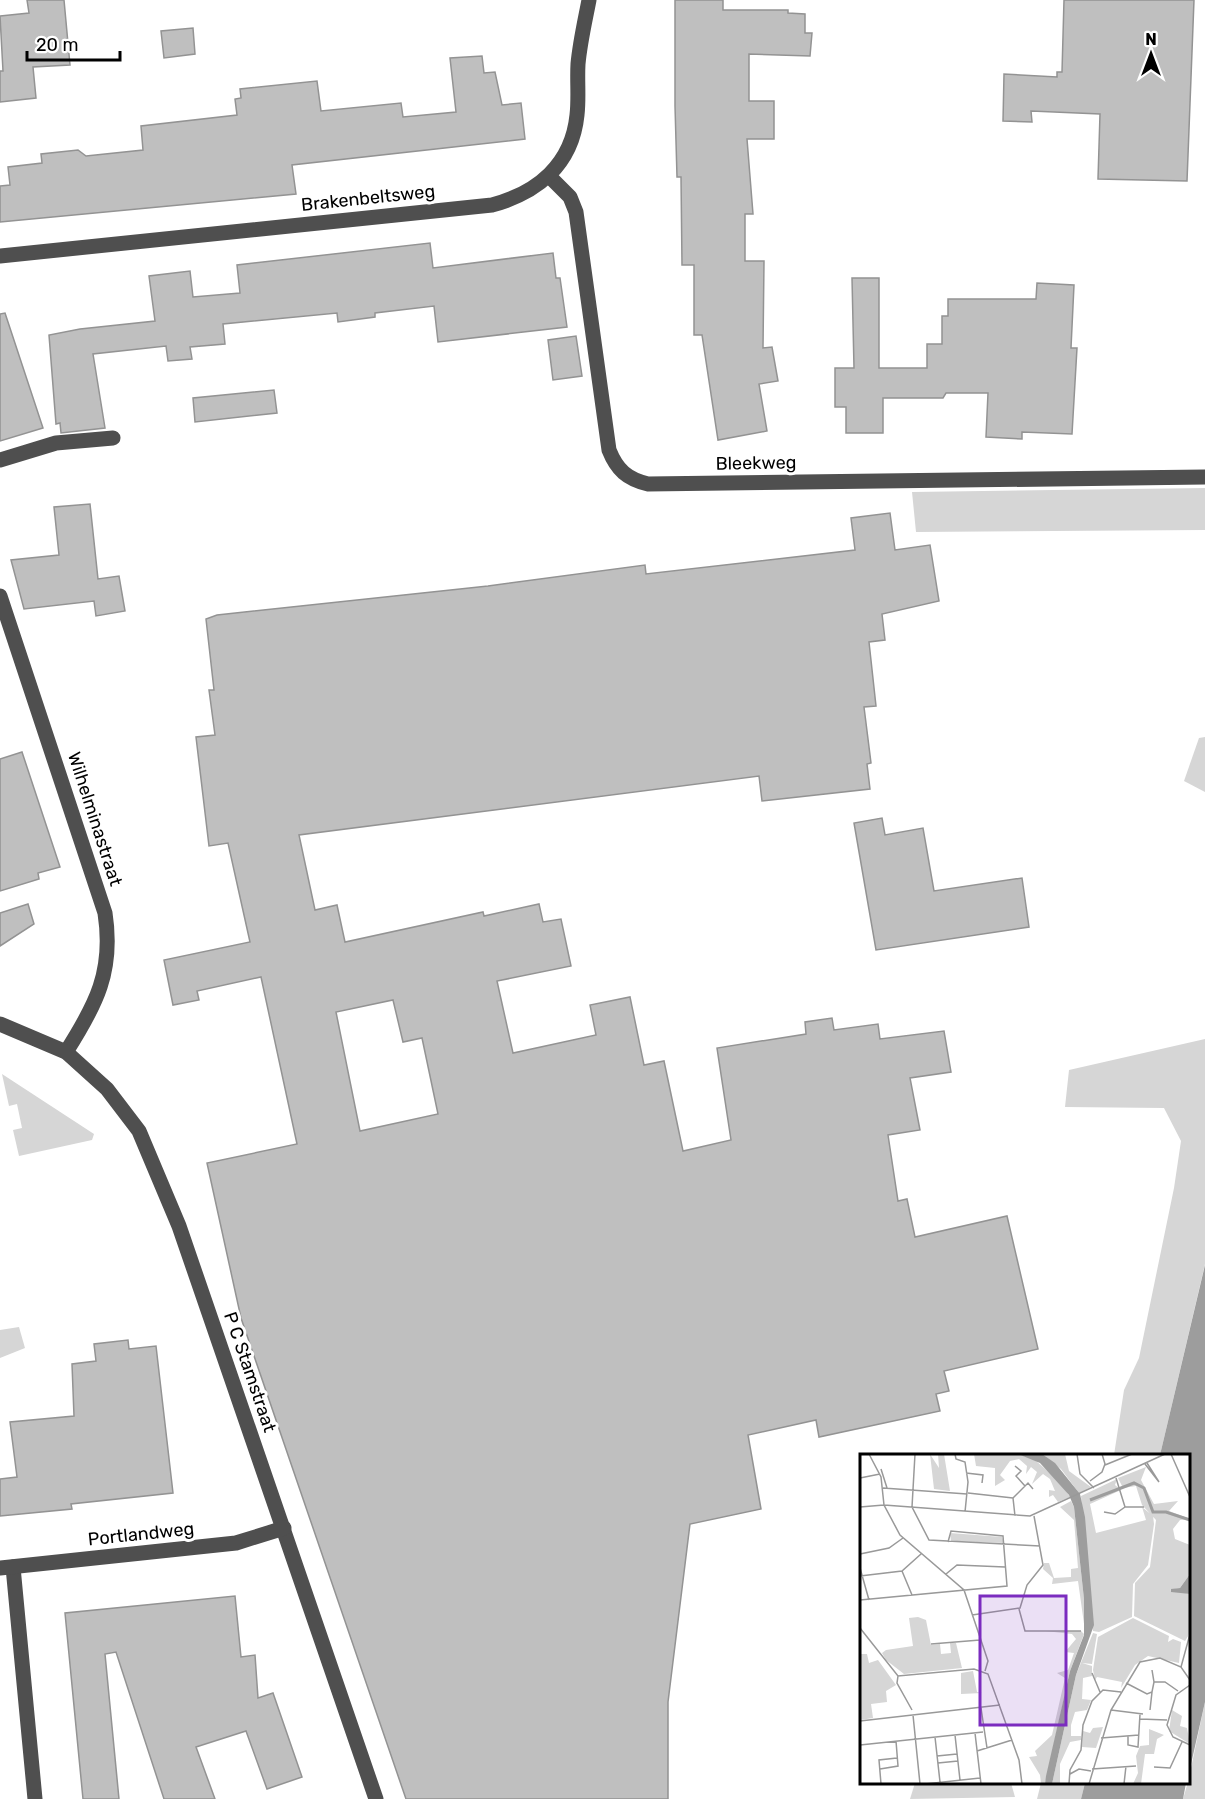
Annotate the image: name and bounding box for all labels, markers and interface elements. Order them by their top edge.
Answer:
scale bar [27,24,120,62]
north arrow [1121,24,1181,84]
text: N [1145,30,1157,49]
text: 20 m [36,34,78,56]
street label: Brakenbeltsweg [300,180,436,216]
street label: Bleekweg [715,451,797,475]
street label: Wilhelminastraat [63,749,127,889]
street label: P C Stamstraat [219,1309,281,1435]
inset map [860,1454,1190,1784]
street label: Portlandweg [87,1517,195,1551]

